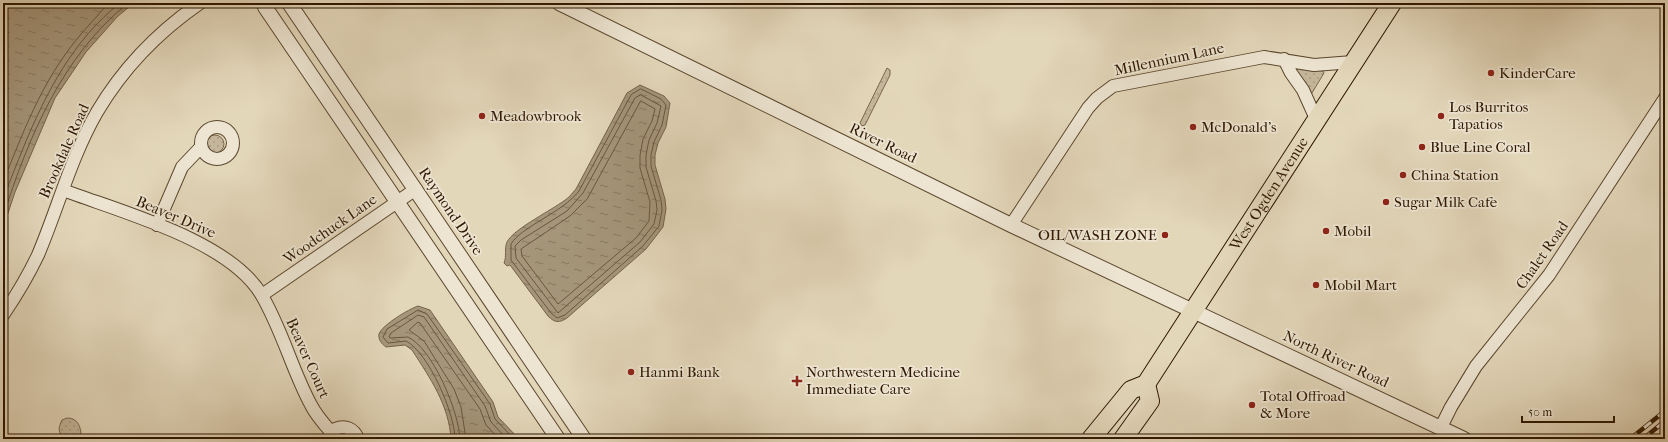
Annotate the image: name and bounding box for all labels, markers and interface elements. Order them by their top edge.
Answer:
street label: Millennium Lane [1112,38,1226,79]
place label: KinderCare [1499,64,1576,82]
marker: KinderCare [1486,68,1496,78]
place label: Los Burritos Tapatios [1449,98,1529,133]
street label: Brookdale Road [35,100,93,201]
place label: Meadowbrook [490,107,582,125]
marker: Meadowbrook [477,111,487,121]
marker: Los Burritos Tapatios [1436,111,1446,121]
place label: McDonald's [1201,118,1277,136]
street label: River Road [846,119,920,167]
marker: McDonald's [1188,122,1198,132]
street label: West Ogden Avenue [1225,133,1312,254]
place label: Blue Line Coral [1430,138,1531,156]
marker: Blue Line Coral [1417,142,1427,152]
street label: Raymond Drive [415,164,487,259]
place label: China Station [1411,166,1499,184]
marker: China Station [1398,170,1408,180]
street label: Woodchuck Lane [279,190,381,268]
street label: Beaver Drive [133,192,219,242]
place label: Sugar Milk Cafe [1394,193,1498,211]
marker: Sugar Milk Cafe [1381,197,1391,207]
street label: Chalet Road [1512,217,1572,292]
place label: Mobil [1334,222,1371,240]
place label: OIL/WASH ZONE [1038,226,1157,244]
marker: Mobil [1321,226,1331,236]
marker: OIL/WASH ZONE [1160,230,1170,240]
place label: Mobil Mart [1324,276,1398,294]
marker: Mobil Mart [1311,280,1321,290]
street label: Beaver Court [282,315,334,402]
street label: North River Road [1280,327,1393,392]
place label: Hanmi Bank [639,363,720,381]
place label: Northwestern Medicine Immediate Care [806,363,961,398]
marker: Hanmi Bank [626,367,636,377]
marker: Northwestern Medicine Immediate Care [791,375,803,387]
place label: Total Offroad & More [1260,387,1346,422]
scale bar [1522,398,1614,424]
marker: Total Offroad & More [1247,400,1257,410]
text: 50 m [1528,405,1552,419]

